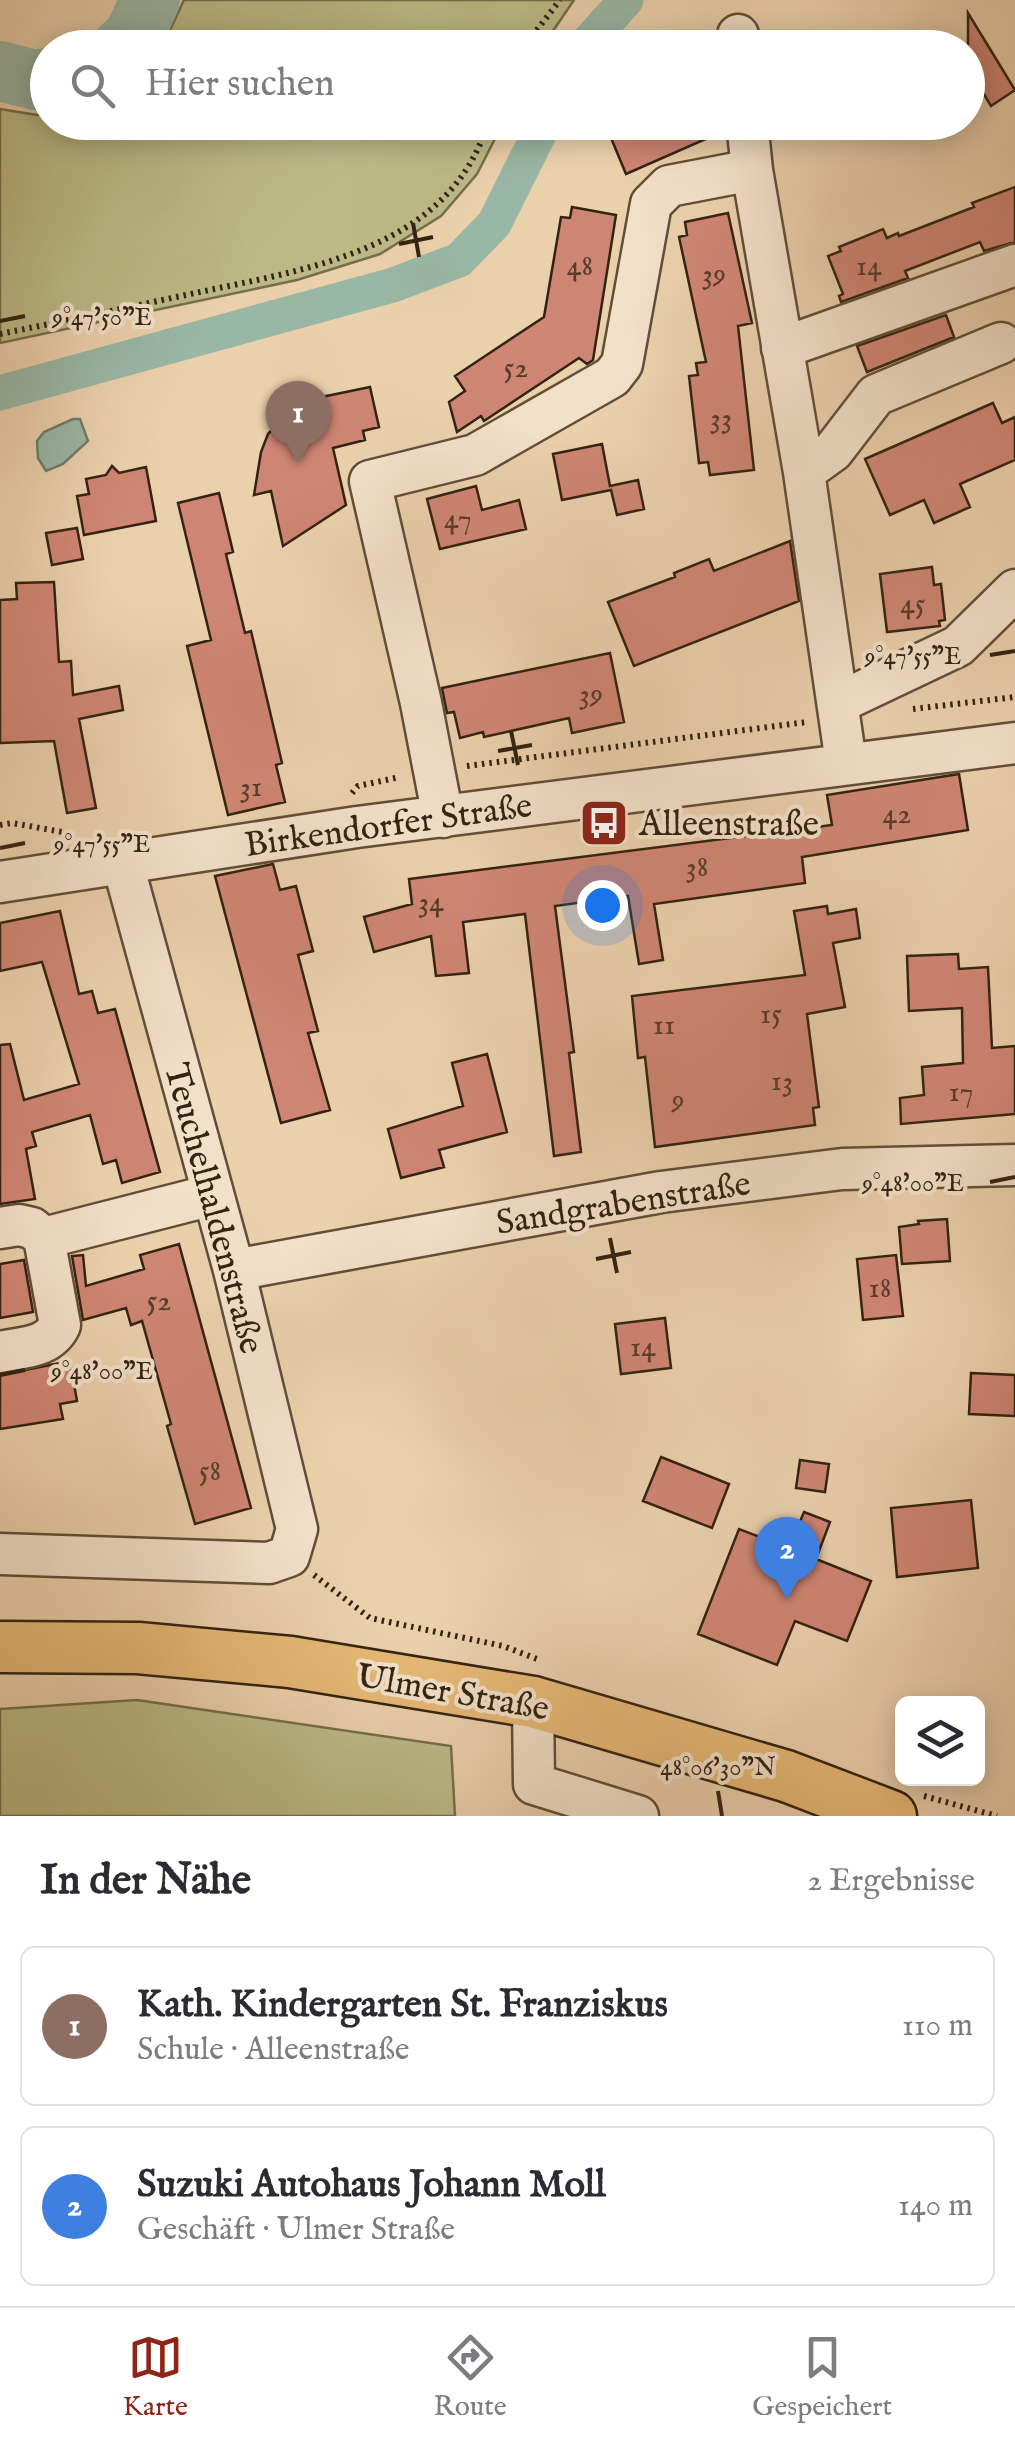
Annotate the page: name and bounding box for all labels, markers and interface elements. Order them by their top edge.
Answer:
search box [30,30,985,140]
icon: search [65,58,120,113]
text: Hier suchen [145,61,335,109]
house number: 48 [567,248,593,286]
house number: 14 [856,248,882,286]
house number: 39 [702,256,726,294]
text: 9°47'50"E [51,302,152,334]
house number: 52 [504,350,528,388]
pin: 1 [266,380,330,463]
house number: 33 [710,400,732,438]
house number: 47 [444,501,472,539]
house number: 45 [900,586,926,624]
text: 9°47'55"E [864,641,961,673]
house number: 39 [579,676,603,714]
house number: 31 [240,769,262,807]
street label: Birkendorfer Straße [242,784,535,869]
house number: 42 [883,796,911,834]
bus stop icon: Alleenstraße [578,797,630,849]
place label: Alleenstraße [638,803,819,848]
text: 9°47'55"E [53,829,150,861]
house number: 38 [686,849,708,887]
your location [577,880,628,931]
house number: 34 [418,884,444,922]
house number: 15 [760,996,782,1034]
house number: 11 [653,1007,675,1045]
street label: Teuchelhaldenstraße [152,1058,273,1359]
house number: 13 [771,1063,793,1101]
house number: 17 [948,1074,974,1112]
house number: 9 [670,1082,685,1120]
street label: Sandgrabenstraße [493,1162,754,1247]
text: 9°48'00"E [861,1168,964,1200]
house number: 18 [869,1270,891,1308]
house number: 52 [147,1283,171,1321]
house number: 14 [630,1329,656,1367]
text: 9°48'00"E [50,1356,153,1388]
house number: 58 [199,1453,221,1491]
pin: 2 [754,1516,820,1599]
street label: Ulmer Straße [353,1654,552,1733]
map controls [895,1696,985,1786]
button: layers [895,1696,985,1786]
text: 48°06'30"N [660,1752,776,1784]
text: In der Nähe [40,1855,251,1908]
text: 2 Ergebnisse [807,1861,975,1902]
text: Kath. Kindergarten St. Franziskus [137,1982,668,2030]
text: 1 [69,2006,80,2047]
text: 110 m [902,2006,973,2047]
text: Schule · Alleenstraße [137,2030,409,2071]
text: Suzuki Autohaus Johann Moll [137,2162,606,2210]
text: 2 [67,2186,82,2227]
text: 140 m [898,2186,973,2227]
text: Geschäft · Ulmer Straße [137,2210,455,2251]
tab: Karte [123,2330,188,2425]
tab: Route [433,2330,507,2425]
tab: Gespeichert [752,2330,892,2425]

